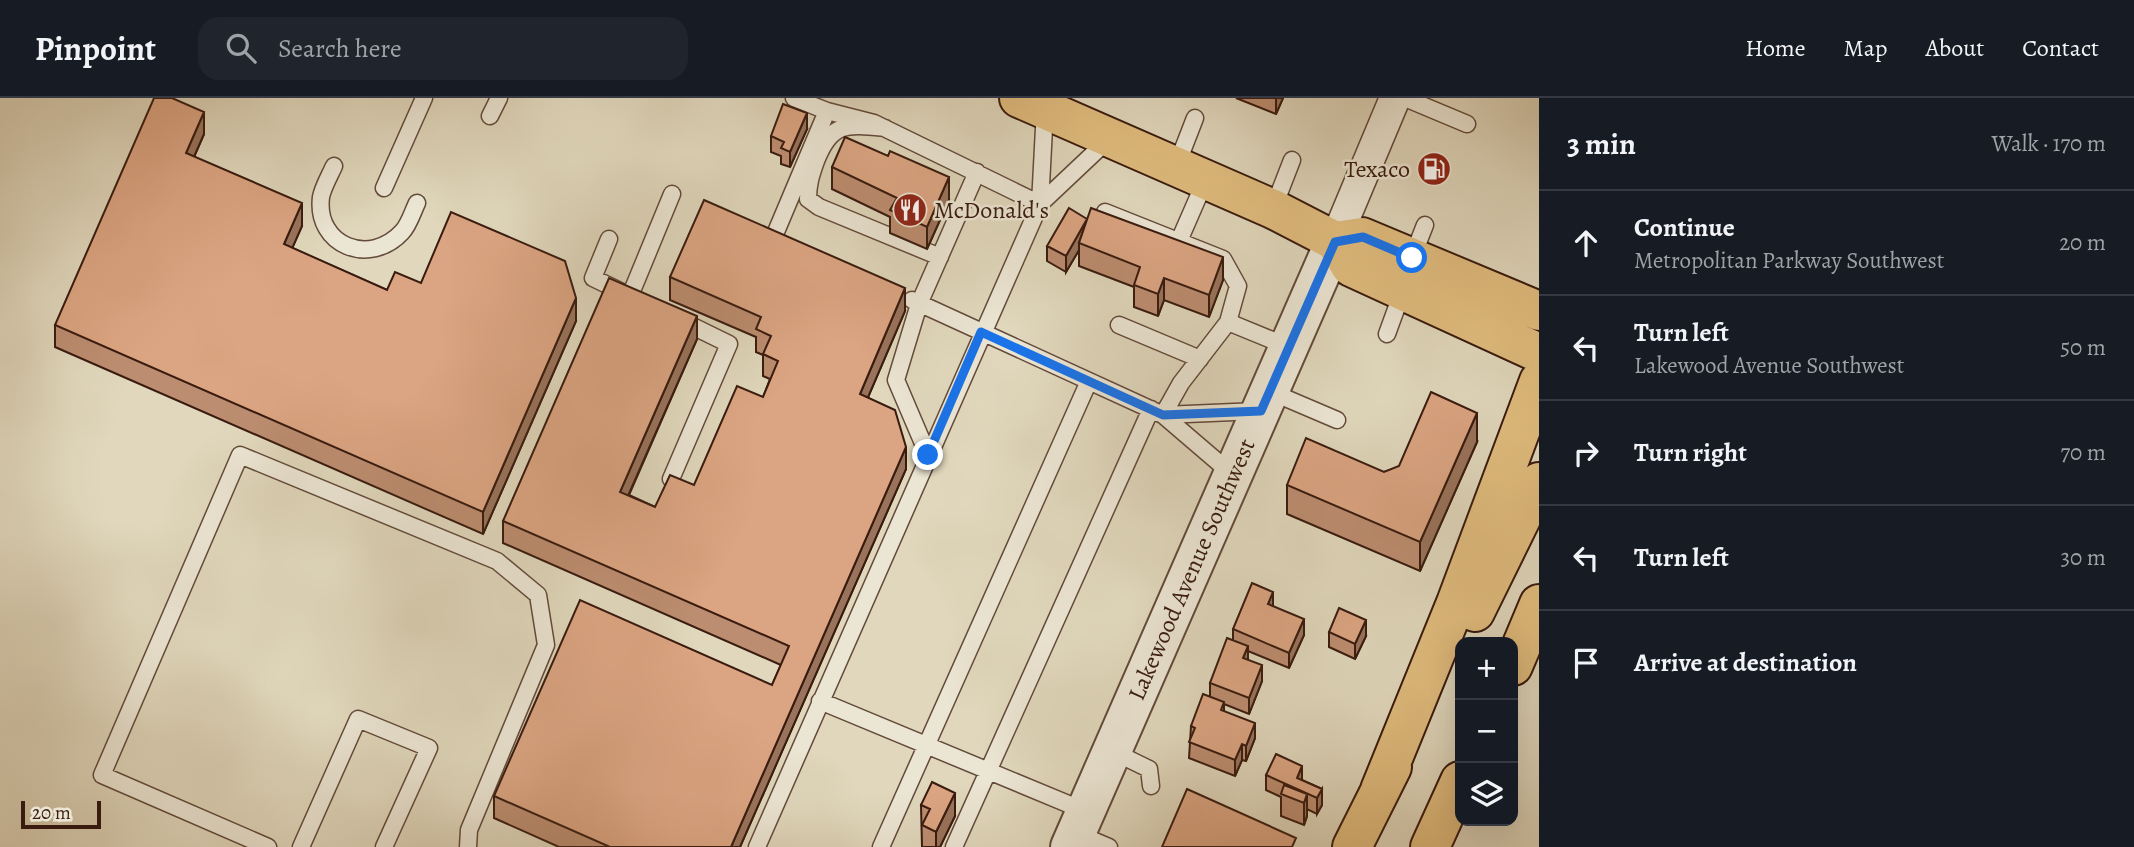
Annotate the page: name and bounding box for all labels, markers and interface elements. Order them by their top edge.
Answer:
search box [198,17,688,80]
text: Pinpoint [35,26,156,71]
icon: search [222,29,260,67]
text: Search here [278,31,402,66]
text: Home [1745,32,1806,64]
text: Map [1844,32,1888,64]
text: About [1926,32,1984,64]
text: Contact [2022,32,2099,64]
text: 3 min [1567,124,1636,164]
text: Walk · 170 m [1992,128,2106,159]
fuel station icon: Texaco [1415,150,1453,188]
place label: Texaco [1344,153,1410,185]
restaurant icon: McDonald's [891,191,929,229]
place label: McDonald's [934,194,1049,226]
text: Continue [1634,210,1735,245]
icon: ahead [1567,224,1605,262]
text: 20 m [2059,227,2106,258]
route start [1396,242,1427,273]
text: Metropolitan Parkway Southwest [1634,245,1944,276]
text: Turn left [1634,315,1729,350]
icon: left [1567,329,1605,367]
text: 50 m [2060,332,2106,363]
text: Lakewood Avenue Southwest [1634,350,1904,381]
street label: Lakewood Avenue Southwest [1120,434,1263,705]
icon: right [1567,434,1605,472]
text: Turn right [1634,435,1747,470]
text: 70 m [2060,437,2106,468]
route end [912,439,943,470]
icon: left [1567,539,1605,577]
text: Turn left [1634,540,1729,575]
text: 30 m [2060,542,2106,573]
map controls [1455,637,1518,826]
button: + [1455,637,1518,700]
icon: arrive [1567,644,1605,682]
text: Arrive at destination [1634,645,1857,680]
button: − [1455,700,1518,763]
button: layers [1455,763,1518,826]
scale bar [21,798,102,830]
text: 20 m [32,800,71,826]

